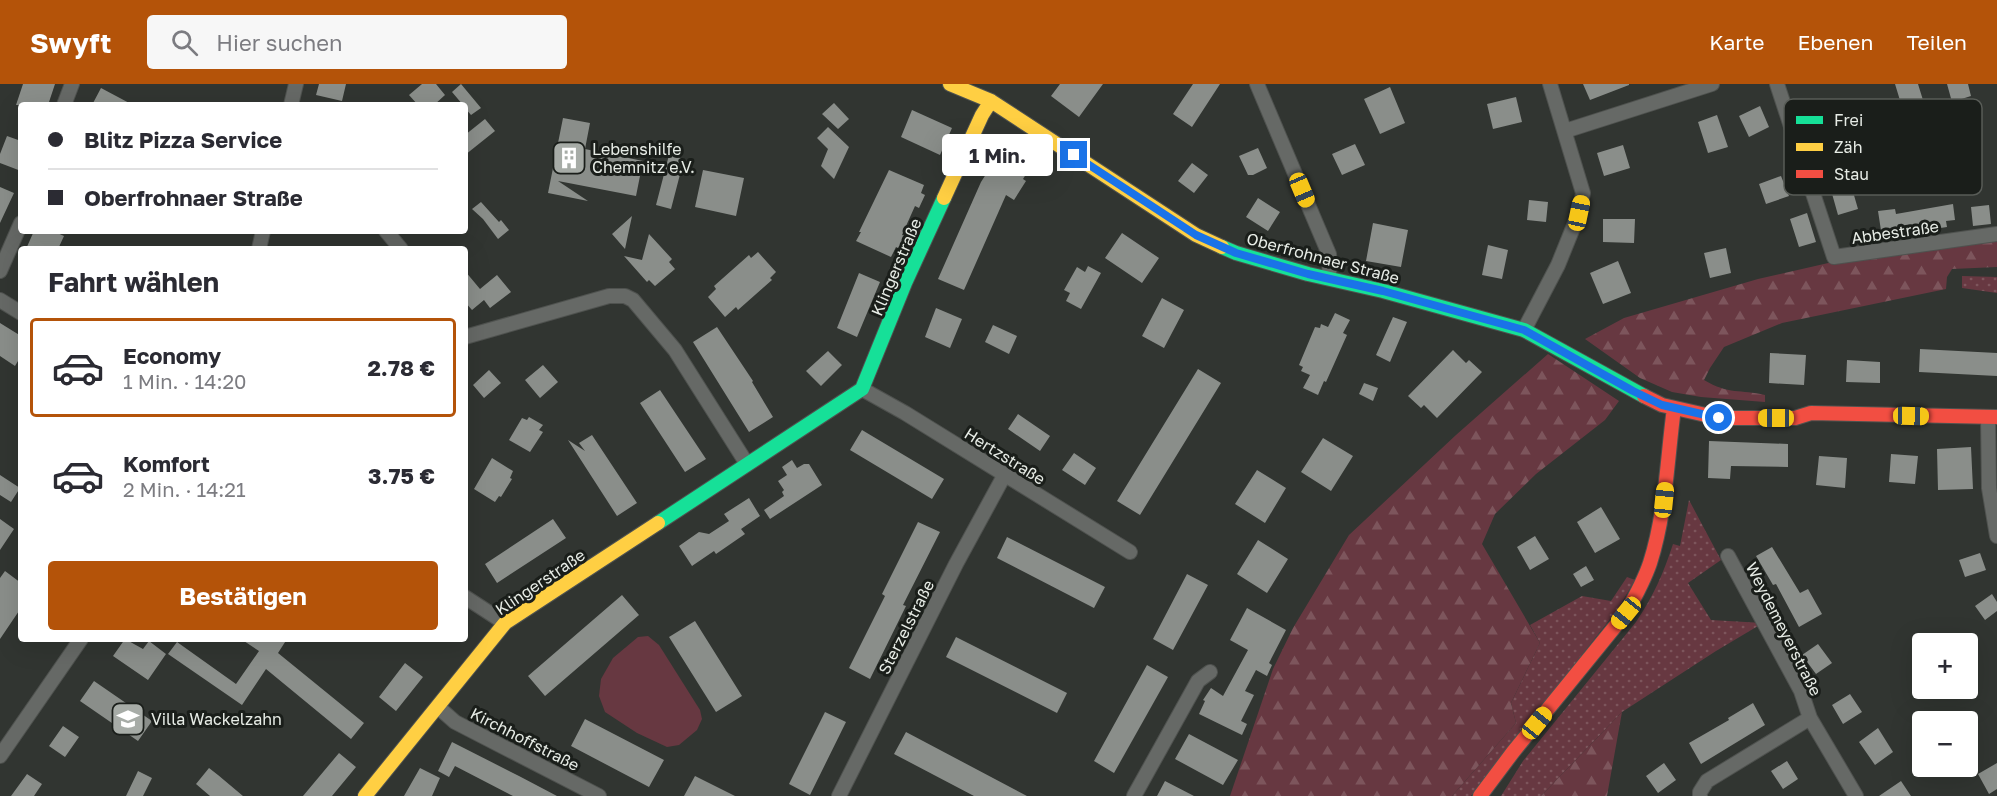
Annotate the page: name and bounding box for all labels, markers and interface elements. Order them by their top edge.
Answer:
search box [147,15,567,69]
text: Swyft [30,26,111,59]
icon: search [168,26,201,59]
text: Hier suchen [216,29,343,56]
text: Karte [1709,29,1765,55]
text: Ebenen [1798,29,1873,55]
text: Teilen [1906,29,1967,55]
legend [1784,99,1982,195]
text: Frei [1834,110,1863,130]
text: Blitz Pizza Service [84,126,282,153]
callout: 1 Min. [942,134,1053,176]
text: Zäh [1834,137,1862,157]
place label: Lebenshilfe Chemnitz e.V. [592,139,695,177]
building icon: Lebenshilfe Chemnitz e.V. [551,140,587,176]
route end [1060,141,1087,168]
text: 1 Min. [969,143,1026,167]
text: Stau [1834,164,1869,184]
car [1287,170,1317,210]
text: Oberfrohnaer Straße [84,184,303,211]
car [1566,194,1592,232]
street label: Klingerstraße [866,215,926,319]
street label: Abbestraße [1850,216,1940,248]
street label: Oberfrohnaer Straße [1244,228,1402,288]
text: Fahrt wählen [48,266,219,298]
icon: car [51,341,105,395]
text: Economy [123,342,221,369]
text: 2.78 € [367,354,435,381]
text: 1 Min. · 14:20 [123,369,246,393]
route start [1705,404,1732,431]
car [1893,407,1929,425]
car [1758,409,1794,427]
street label: Hertzstraße [961,423,1049,489]
icon: car [51,449,105,503]
text: Komfort [123,450,210,477]
text: 3.75 € [368,462,435,489]
text: 2 Min. · 14:21 [123,477,246,501]
car [1653,481,1675,519]
street label: Klingerstraße [491,545,589,619]
street label: Weydemeyerstraße [1742,559,1826,699]
button: Bestätigen [48,561,438,630]
street label: Sterzelstraße [874,577,938,677]
car [1608,593,1644,633]
map controls [1912,633,1978,777]
button: + [1912,633,1978,699]
school or university icon: Villa Wackelzahn [110,701,146,737]
street label: Kirchhoffstraße [467,703,583,775]
car [1519,703,1555,743]
place label: Villa Wackelzahn [151,709,282,729]
button: − [1912,711,1978,777]

